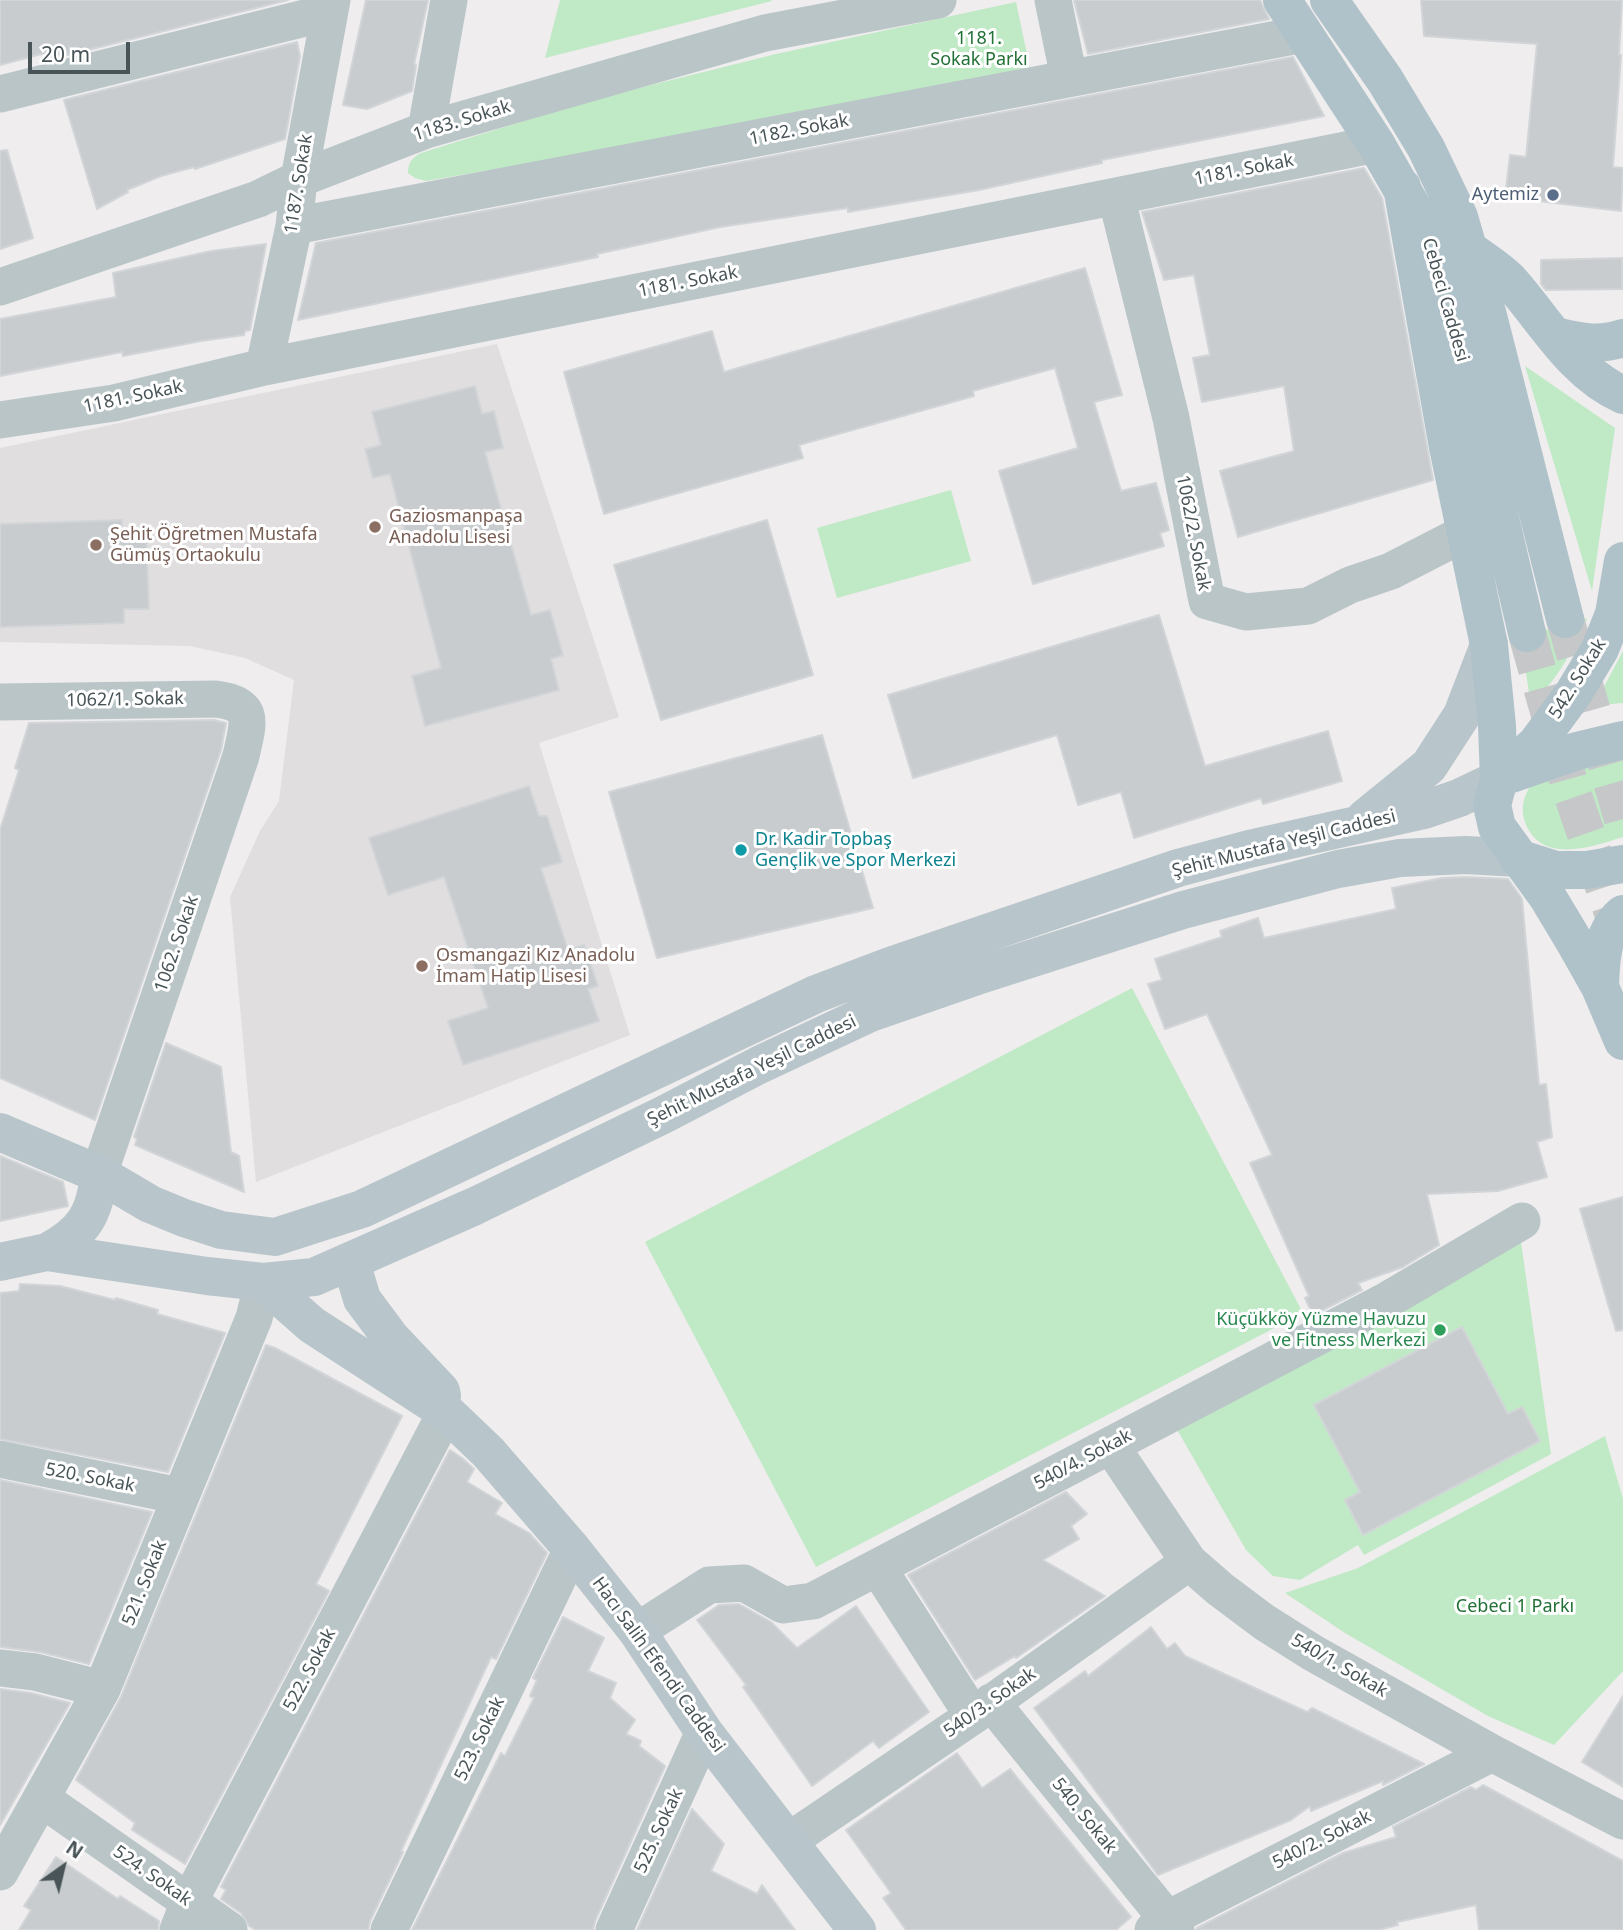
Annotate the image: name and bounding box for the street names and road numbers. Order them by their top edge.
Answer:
street label: 1183. Sokak [411,96,513,146]
street label: 1182. Sokak [747,110,851,150]
street label: 1187. Sokak [280,133,318,235]
street label: 1181. Sokak [1192,150,1296,190]
street label: Cebeci Caddesi [1417,236,1473,364]
street label: 1181. Sokak [636,262,740,302]
street label: 1181. Sokak [81,376,185,418]
street label: 1062/2. Sokak [1171,473,1215,593]
street label: 542. Sokak [1545,635,1611,723]
street label: 1062/1. Sokak [66,688,184,712]
street label: Şehit Mustafa Yeşil Caddesi [1170,806,1398,882]
street label: 1062. Sokak [150,893,204,995]
street label: Şehit Mustafa Yeşil Caddesi [644,1011,860,1131]
street label: 540/4. Sokak [1030,1425,1136,1495]
street label: 520. Sokak [44,1459,136,1497]
street label: 521. Sokak [118,1537,172,1629]
street label: Hacı Salih Efendi Caddesi [587,1573,729,1757]
street label: 522. Sokak [279,1625,341,1715]
street label: 540/1. Sokak [1287,1630,1391,1702]
street label: 540/3. Sokak [940,1663,1040,1743]
street label: 523. Sokak [450,1694,510,1784]
street label: 540. Sokak [1047,1774,1121,1858]
street label: 525. Sokak [630,1785,688,1877]
street label: 540/2. Sokak [1269,1806,1375,1874]
street label: 524. Sokak [109,1841,195,1911]

